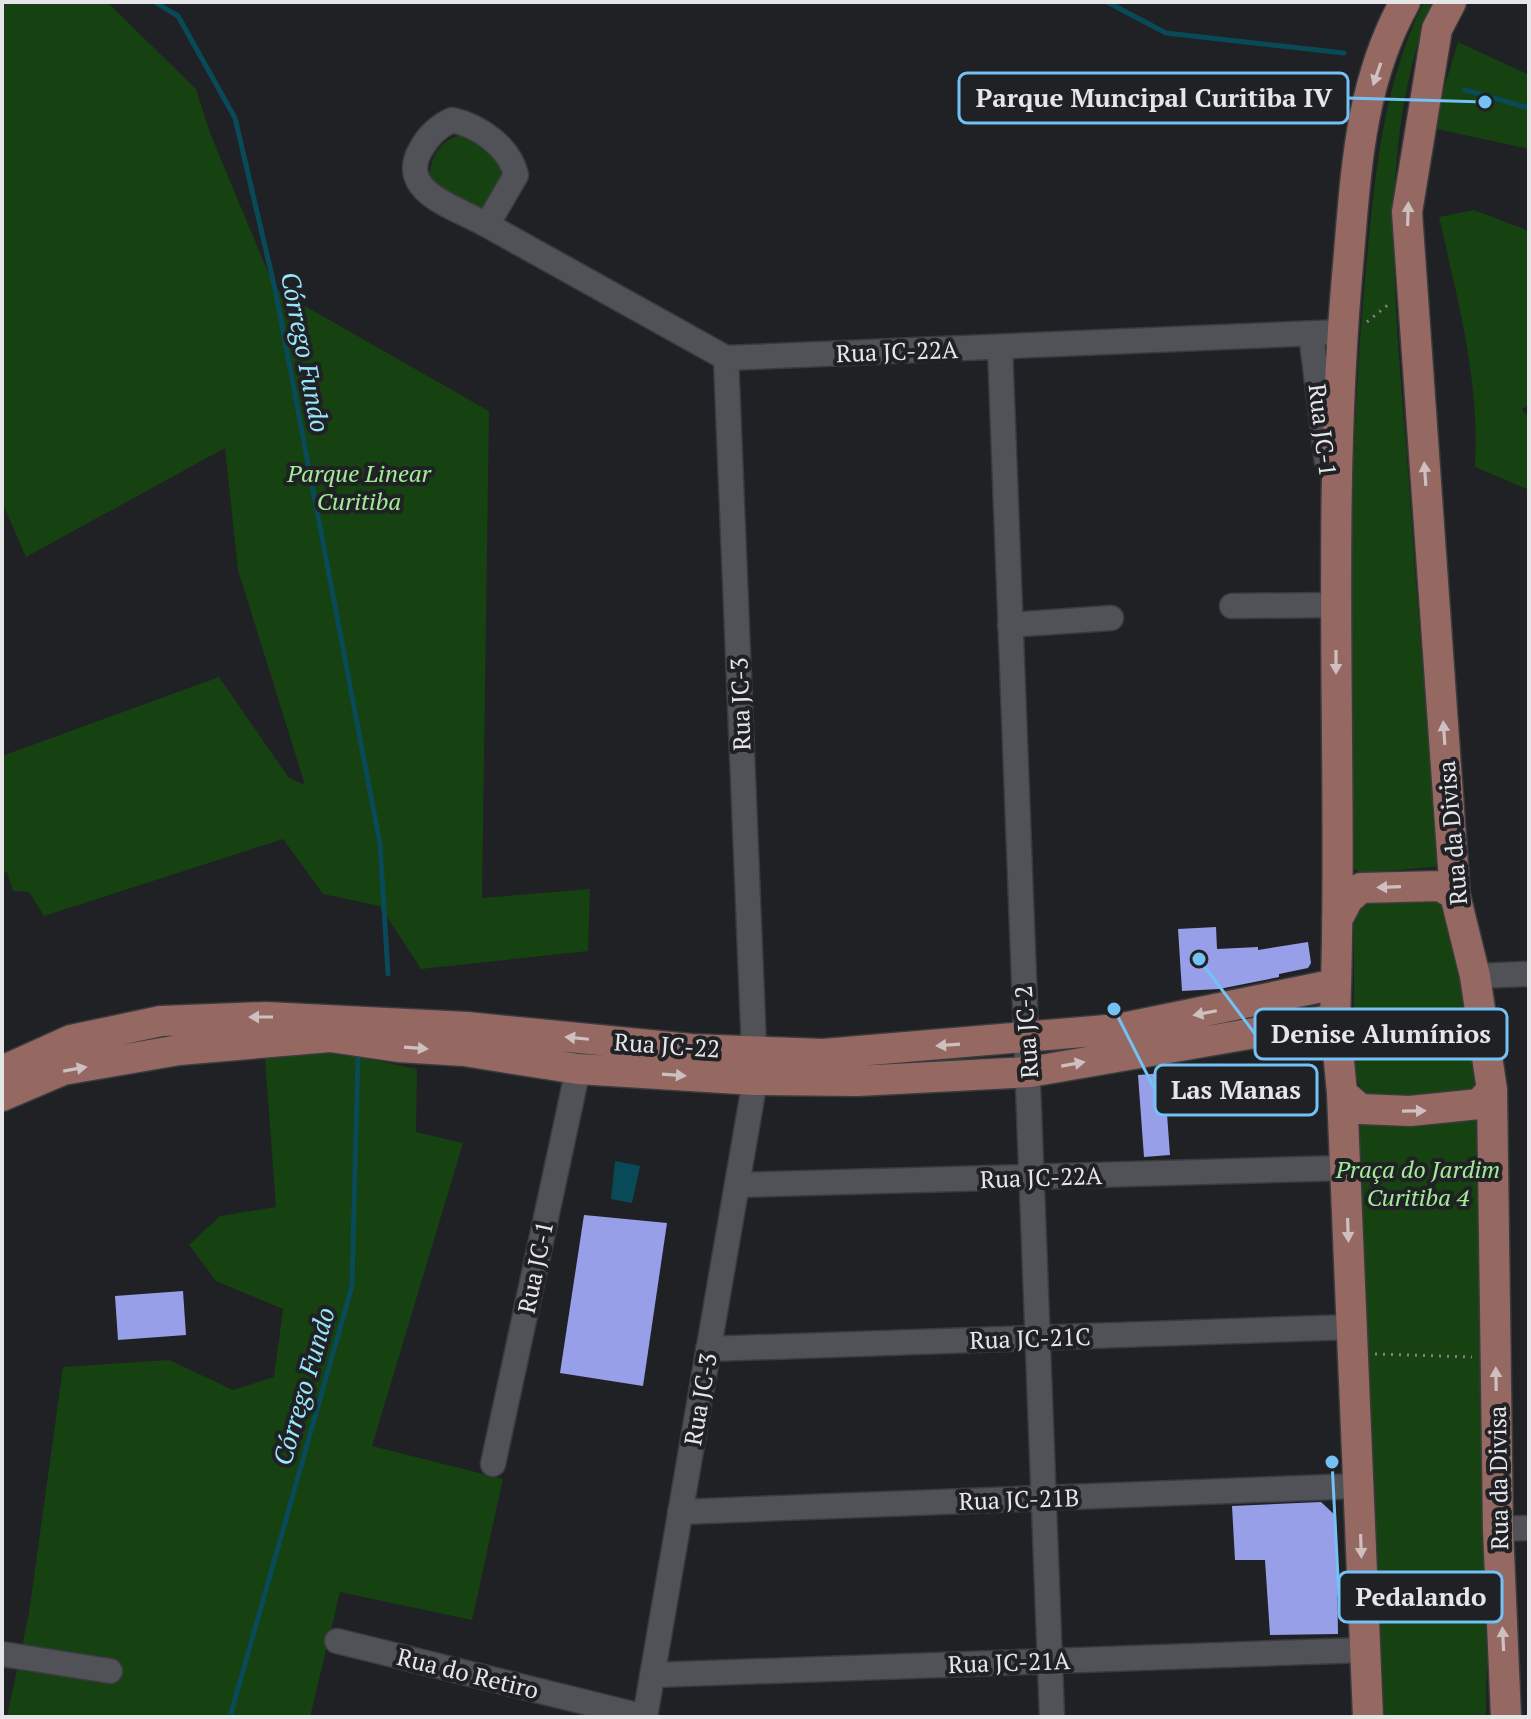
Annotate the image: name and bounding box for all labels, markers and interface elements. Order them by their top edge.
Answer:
one-way arrow [1370,63,1382,87]
callout: Parque Muncipal Curitiba IV [959,73,1348,123]
text: Parque Muncipal Curitiba IV [976,80,1333,114]
one-way arrow [1402,201,1415,226]
water label: Córrego Fundo [274,269,338,435]
street label: Rua JC-22A [835,333,959,369]
street label: Rua JC-1 [1301,382,1345,478]
park label: Parque Linear Curitiba [286,457,433,517]
one-way arrow [1418,461,1431,486]
one-way arrow [1330,650,1342,675]
street label: Rua JC-3 [722,657,758,751]
one-way arrow [1437,720,1450,745]
street label: Rua da Divisa [1430,760,1474,906]
one-way arrow [1376,881,1401,894]
street label: Rua JC-2 [1007,984,1045,1080]
one-way arrow [1193,1008,1218,1020]
callout: Denise Alumínios [1255,1009,1507,1059]
one-way arrow [248,1011,273,1023]
text: Denise Alumínios [1271,1016,1491,1050]
street label: Rua JC-22 [613,1025,721,1065]
one-way arrow [564,1031,589,1044]
one-way arrow [935,1039,960,1052]
one-way arrow [404,1042,429,1055]
one-way arrow [1061,1057,1086,1070]
one-way arrow [62,1062,87,1074]
callout: Las Manas [1155,1065,1317,1115]
one-way arrow [662,1069,687,1082]
text: Las Manas [1171,1072,1301,1106]
one-way arrow [1402,1105,1427,1117]
park label: Praça do Jardim Curitiba 4 [1335,1153,1500,1213]
street label: Rua JC-22A [979,1159,1103,1195]
street label: Rua JC-1 [510,1218,560,1316]
one-way arrow [1341,1218,1354,1243]
water label: Córrego Fundo [264,1303,342,1469]
street label: Rua JC-21C [969,1320,1091,1356]
street label: Rua JC-3 [676,1350,724,1448]
one-way arrow [1490,1366,1502,1391]
street label: Rua da Divisa [1481,1406,1515,1550]
street label: Rua JC-21B [958,1481,1080,1517]
one-way arrow [1354,1534,1367,1559]
callout: Pedalando [1339,1572,1502,1622]
text: Pedalando [1356,1579,1486,1613]
one-way arrow [1496,1626,1509,1651]
street label: Rua do Retiro [394,1640,542,1706]
street label: Rua JC-21A [947,1644,1071,1680]

